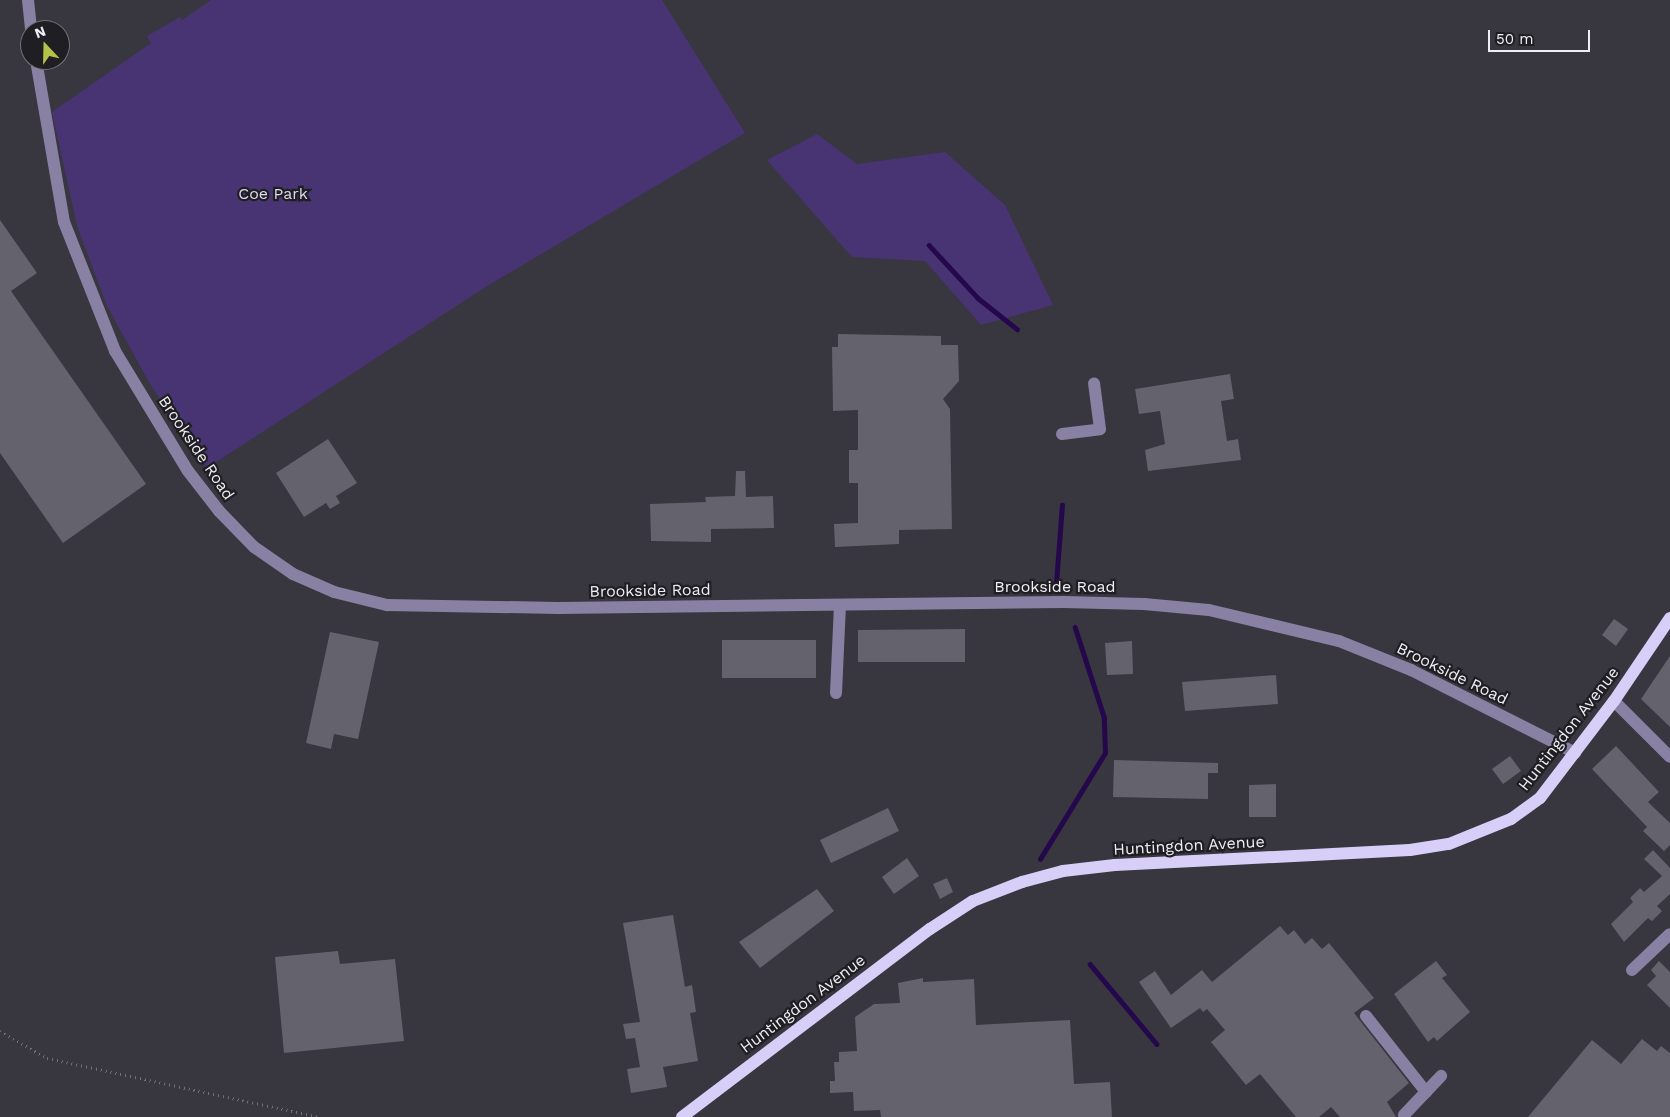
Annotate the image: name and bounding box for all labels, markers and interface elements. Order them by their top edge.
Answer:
north arrow [20,20,70,70]
scale bar [1490,20,1592,52]
text: N [32,23,48,41]
text: 50 m [1496,30,1533,48]
park label: Coe Park [238,184,308,204]
street label: Brookside Road [154,392,238,504]
street label: Brookside Road [994,577,1116,597]
street label: Brookside Road [589,580,711,602]
street label: Brookside Road [1393,639,1511,709]
street label: Huntingdon Avenue [1515,663,1623,795]
street label: Huntingdon Avenue [1112,832,1266,860]
street label: Huntingdon Avenue [736,951,870,1057]

